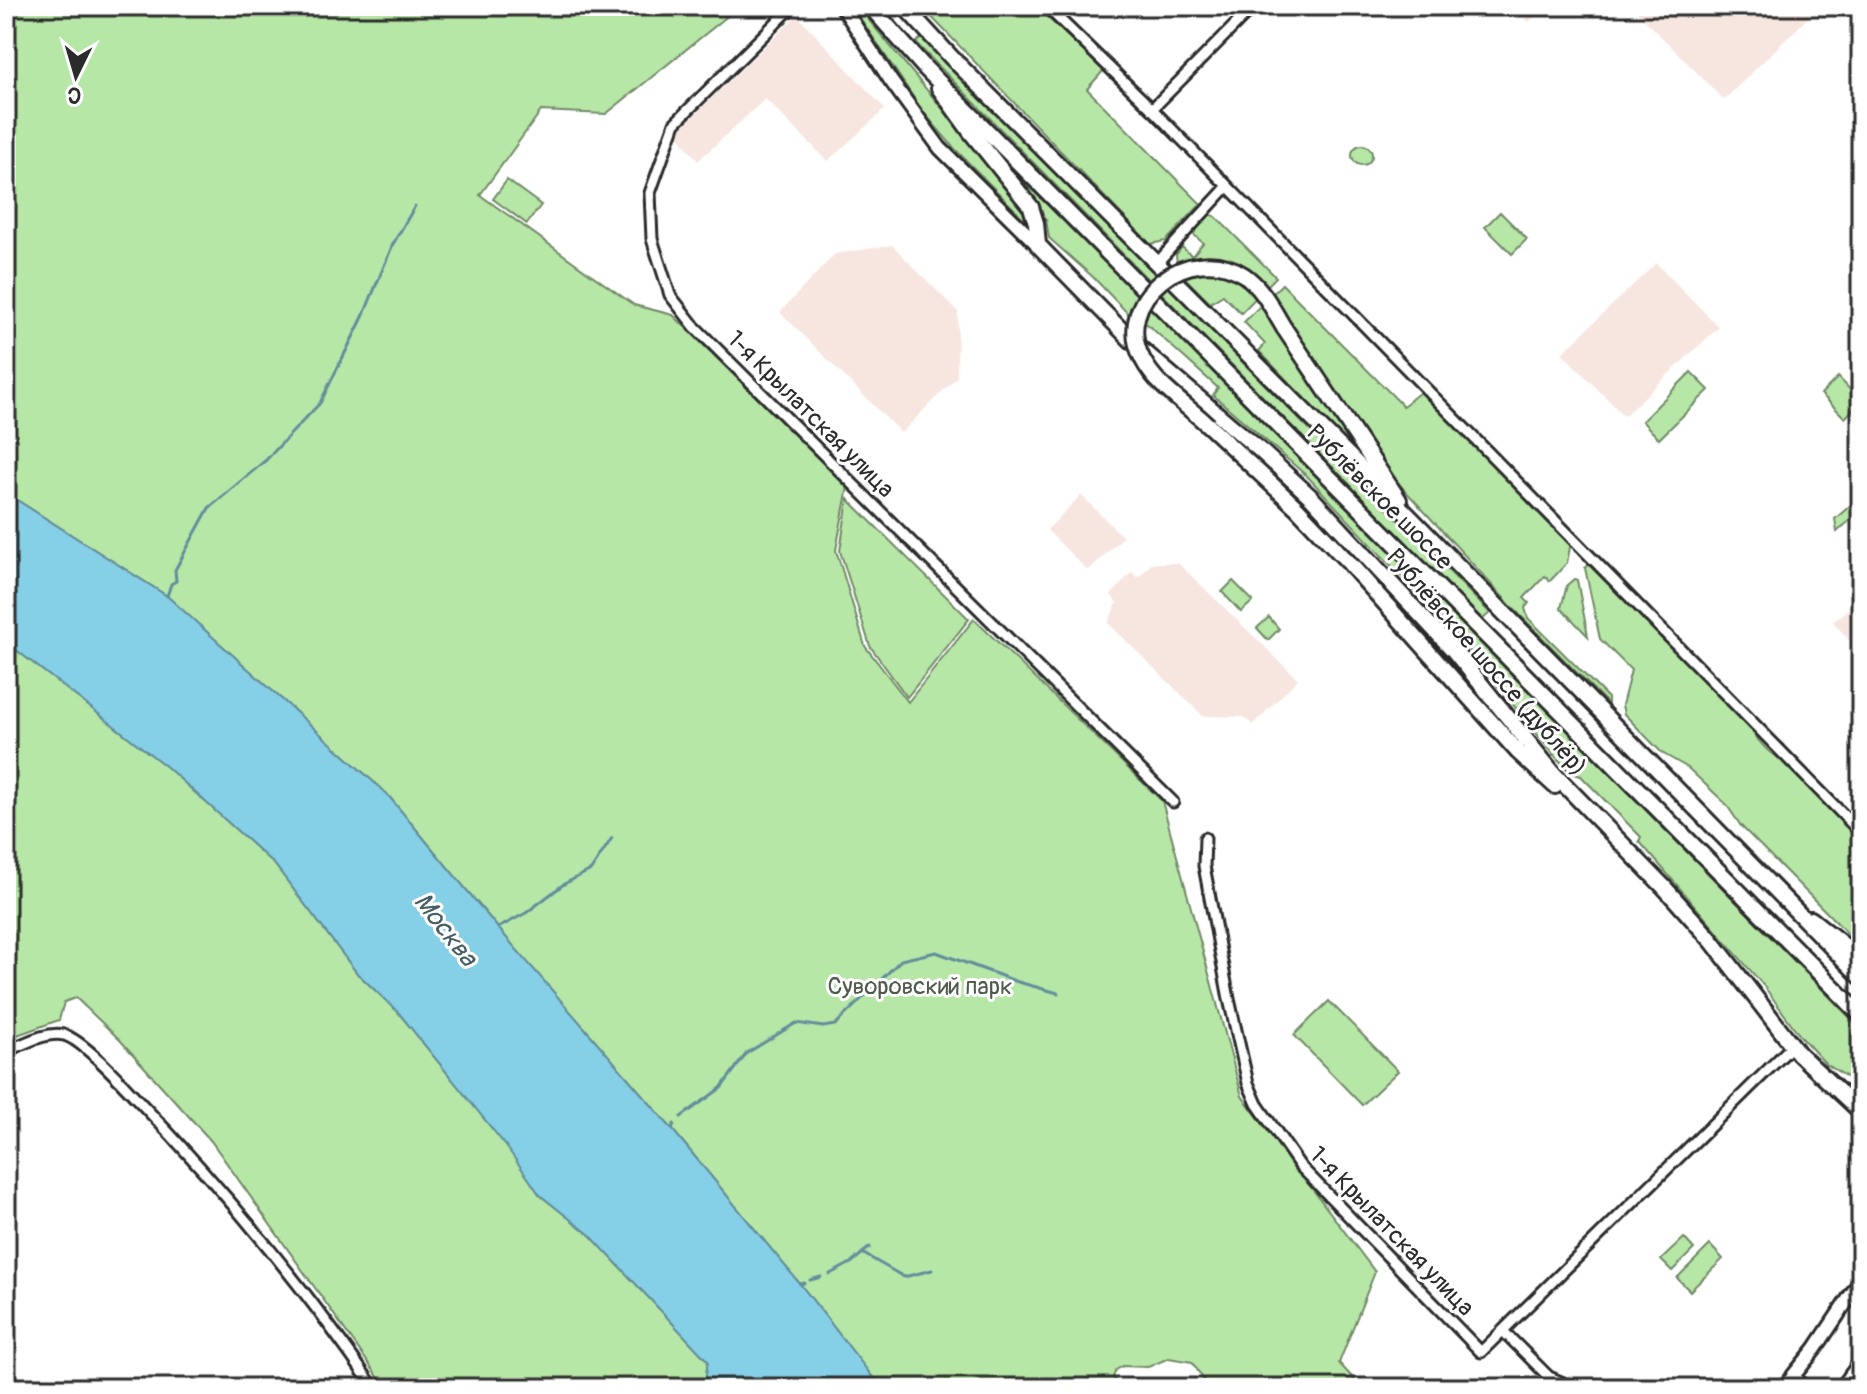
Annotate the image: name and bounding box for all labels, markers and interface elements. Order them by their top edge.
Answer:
north arrow [36,36,116,116]
text: С [66,80,82,109]
street label: 1-я Крылатская улица [721,325,900,504]
street label: Рублёвское шоссе [1301,419,1459,576]
street label: Рублёвское шоссе (дублёр) [1380,543,1593,781]
water label: Москва [407,887,485,974]
park label: Суворовский парк [828,972,1012,1001]
street label: 1-я Крылатская улица [1303,1141,1480,1322]

